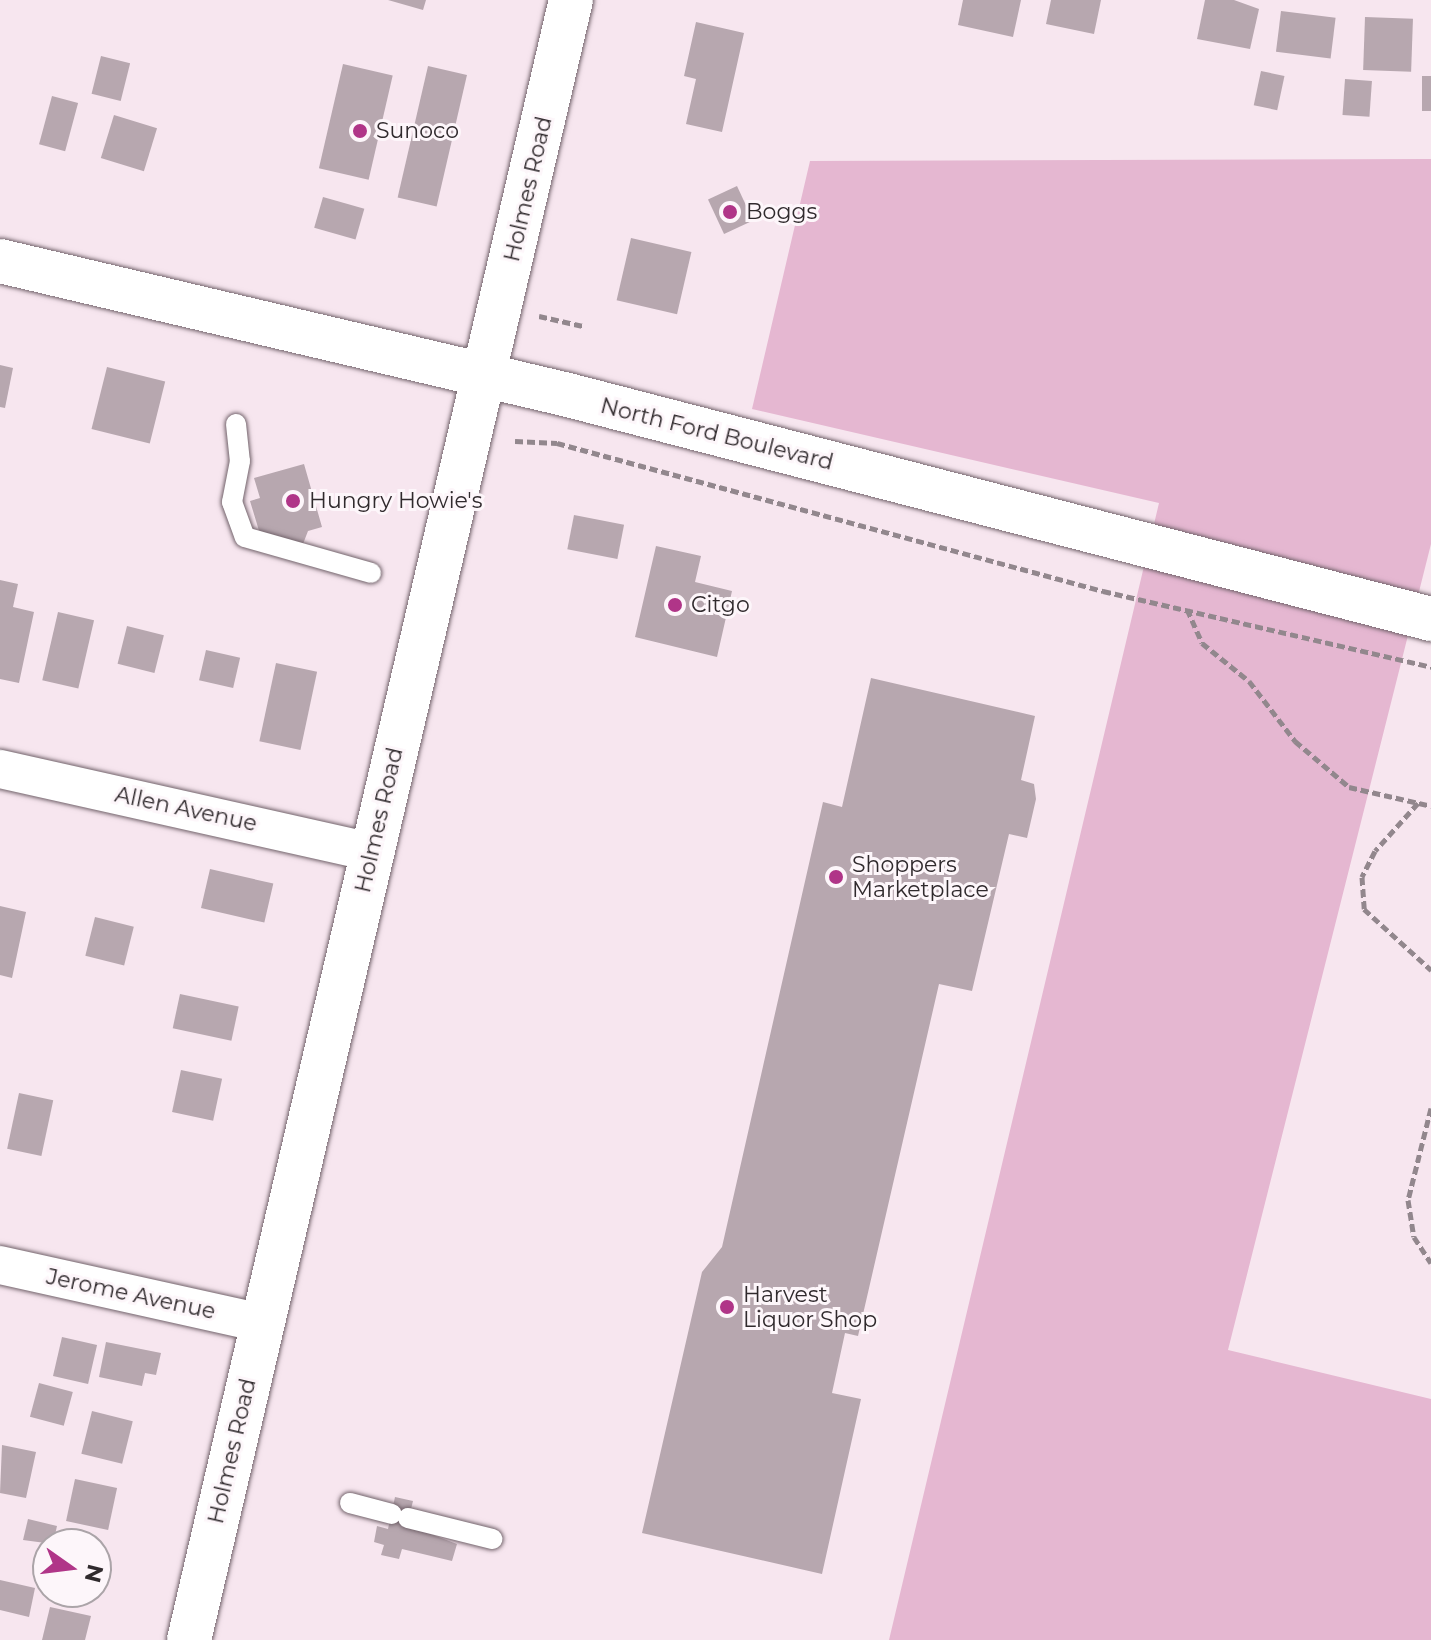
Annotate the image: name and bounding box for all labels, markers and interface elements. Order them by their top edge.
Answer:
street label: Holmes Road [498,114,558,264]
place label: Sunoco [376,118,459,144]
marker: Sunoco [351,122,369,140]
place label: Boggs [746,199,817,225]
marker: Boggs [721,203,739,221]
street label: North Ford Boulevard [598,392,836,476]
place label: Hungry Howie's [309,488,483,514]
marker: Hungry Howie's [284,492,302,510]
place label: Citgo [691,592,750,618]
marker: Citgo [666,596,684,614]
street label: Holmes Road [349,745,409,895]
street label: Allen Avenue [113,781,259,837]
place label: Shoppers Marketplace [852,851,989,902]
marker: Shoppers Marketplace [827,868,845,886]
street label: Jerome Avenue [44,1263,218,1325]
place label: Harvest Liquor Shop [743,1281,877,1332]
marker: Harvest Liquor Shop [718,1298,736,1316]
street label: Holmes Road [202,1376,262,1526]
north arrow [32,1528,112,1608]
text: N [79,1562,109,1585]

